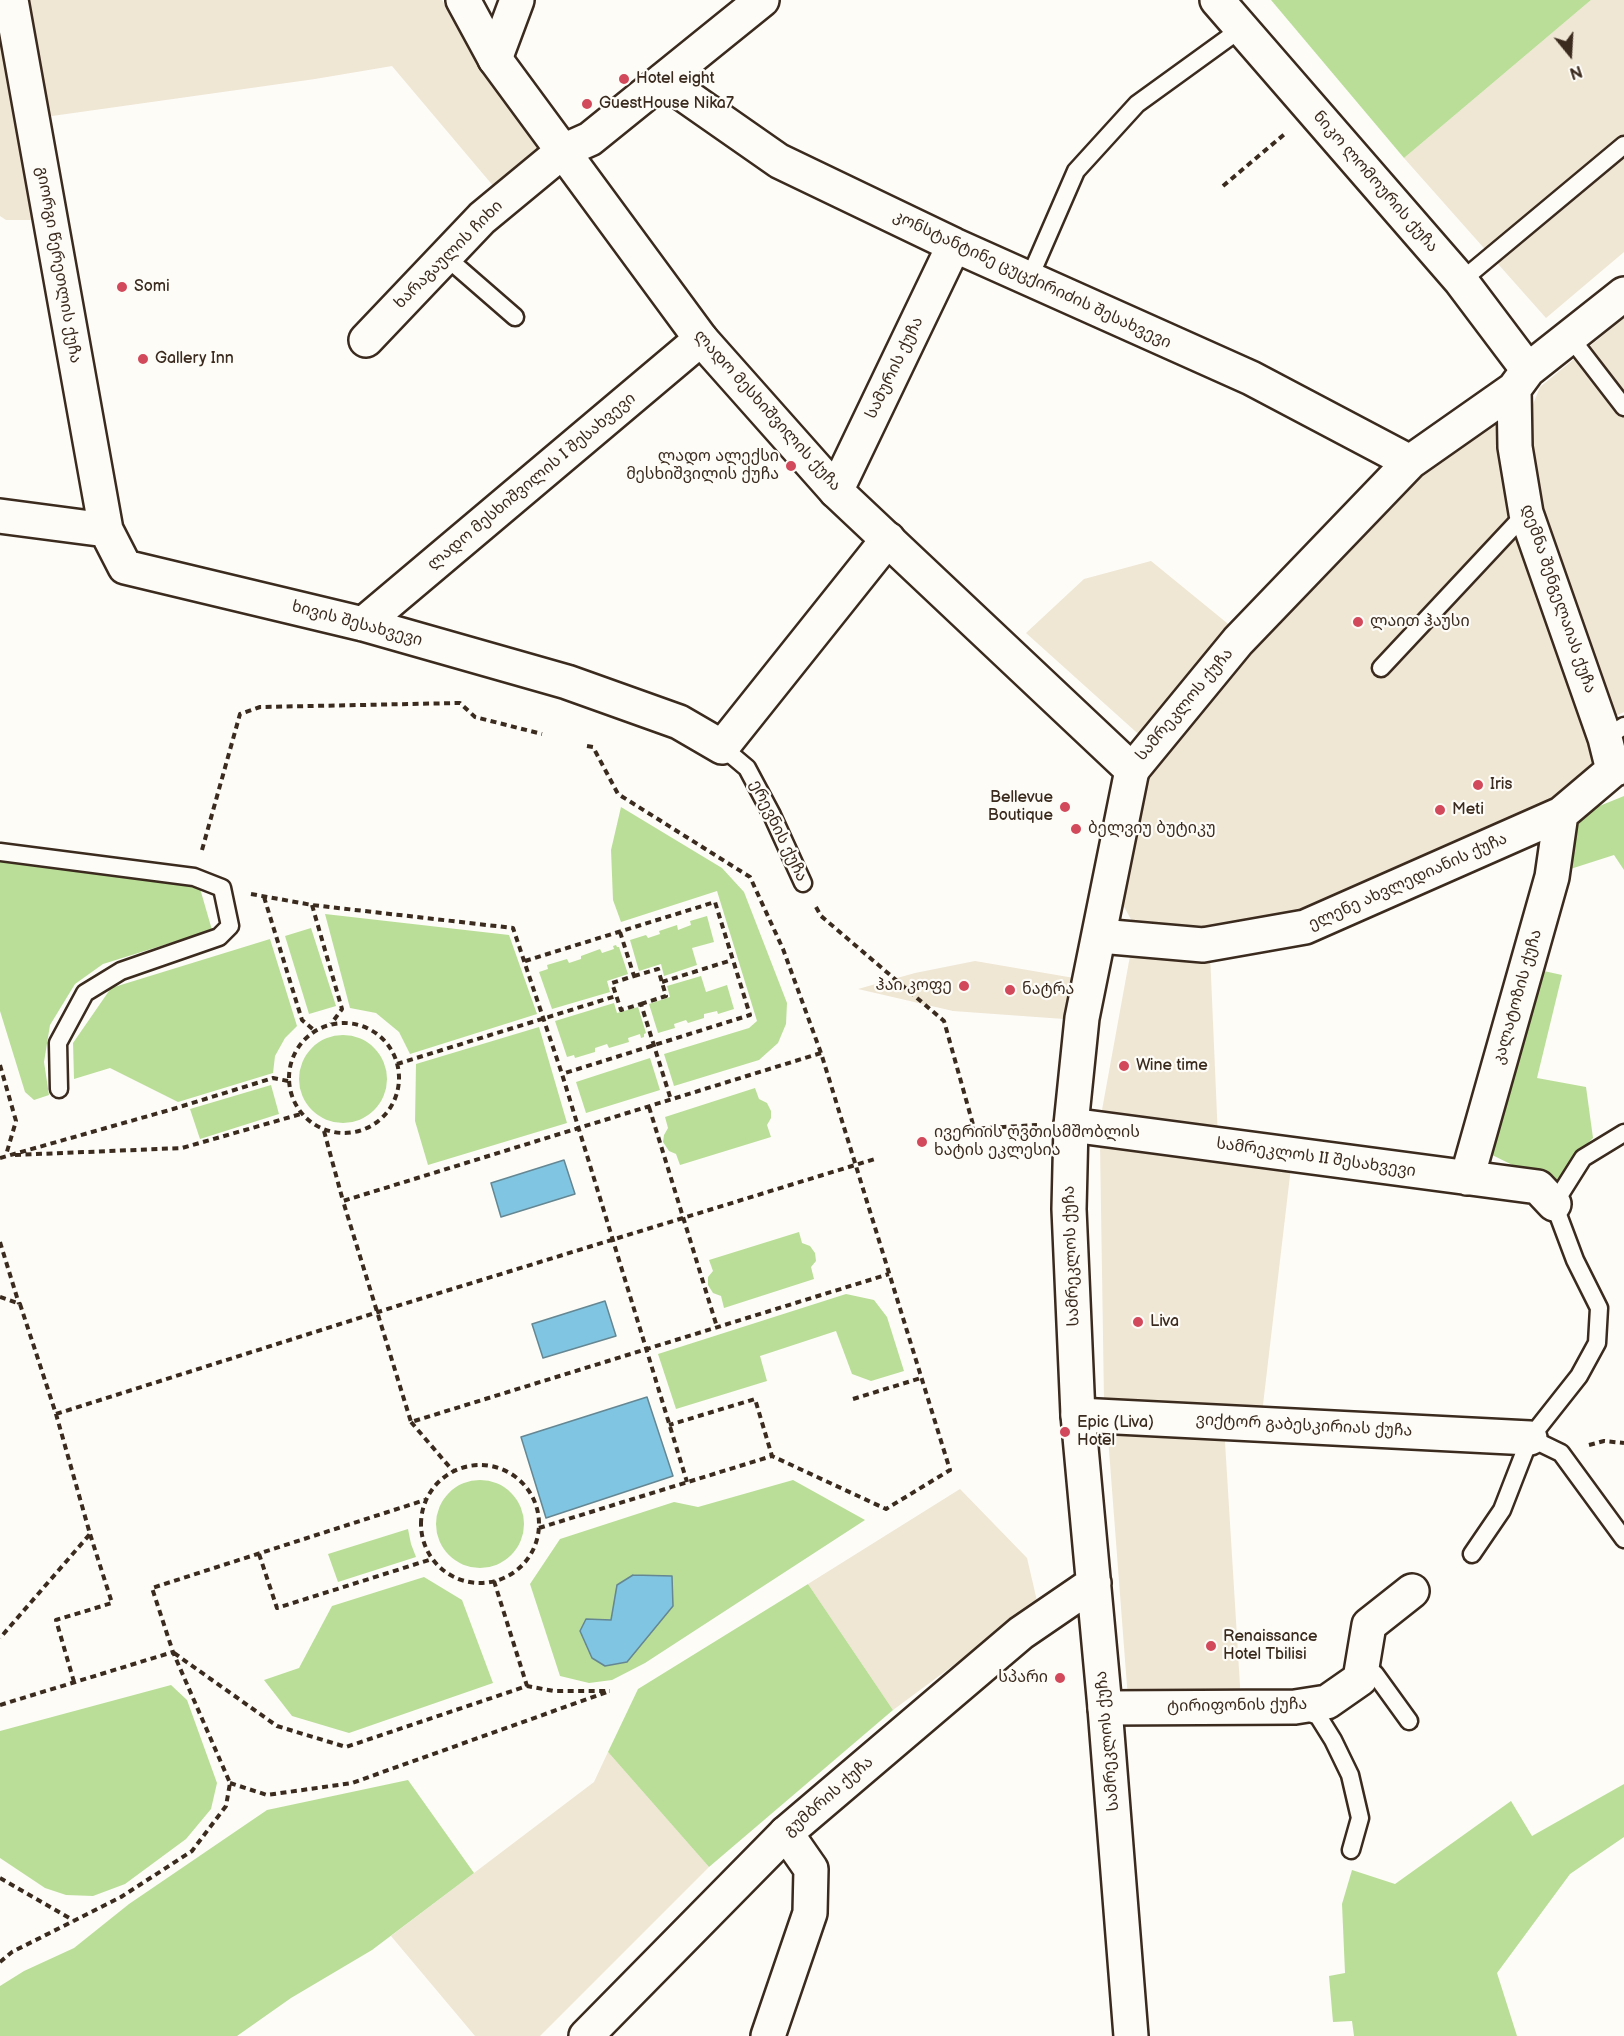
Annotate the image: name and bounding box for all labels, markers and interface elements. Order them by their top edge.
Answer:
north arrow [1540,24,1600,84]
text: N [1567,61,1584,82]
place label: Hotel eight [636,69,715,89]
marker: Hotel eight [617,72,631,86]
place label: GuestHouse Nika7 [599,94,734,114]
marker: GuestHouse Nika7 [580,97,594,111]
street label: ნიკო ლომოურის ქუჩა [1308,107,1442,257]
street label: გიორგი წერეთლის ქუჩა [31,165,85,365]
street label: ხარაგაულის ჩიხი [391,197,507,313]
street label: კონსტანტინე ცუცქირიძის შესახვევი [890,207,1174,353]
place label: Somi [134,277,170,297]
marker: Somi [115,280,129,294]
street label: სამურის ქუჩა [862,314,928,422]
street label: ლადო მესხიშვილის ქუჩა [690,326,844,496]
place label: Gallery Inn [155,349,234,369]
marker: Gallery Inn [136,352,150,366]
street label: ლადო მესხიშვილის I შესახვევი [424,389,640,575]
place label: ლადო ალექსი მესხიშვილის ქუჩა [626,447,779,485]
marker: ლადო ალექსი მესხიშვილის ქუჩა [784,459,798,473]
street label: დემნა შენგელაიას ქუჩა [1517,502,1599,696]
street label: ხივის შესახვევი [289,597,425,651]
place label: ლაით ჰაუსი [1370,612,1470,632]
marker: ლაით ჰაუსი [1351,615,1365,629]
street label: სამრეკლოს ქუჩა [1132,645,1238,765]
place label: Iris [1490,775,1512,795]
street label: ერევნის ქუჩა [745,777,811,885]
marker: Iris [1471,778,1485,792]
place label: Bellevue Boutique [988,788,1053,826]
marker: Bellevue Boutique [1058,800,1072,814]
place label: Meti [1452,800,1484,820]
marker: Meti [1433,803,1447,817]
place label: ბელვიუ ბუტიკუ [1088,819,1216,839]
marker: ბელვიუ ბუტიკუ [1069,822,1083,836]
street label: ელენე ახვლედიანის ქუჩა [1306,829,1510,935]
street label: კალატოზის ქუჩა [1490,927,1546,1067]
place label: ჰაი კოფე [876,976,952,996]
marker: ჰაი კოფე [957,979,971,993]
place label: ნატრა [1022,980,1074,1000]
marker: ნატრა [1003,983,1017,997]
place label: Wine time [1136,1056,1208,1076]
marker: Wine time [1117,1059,1131,1073]
place label: ივერიის ღვთისმშობლის ხატის ეკლესია [934,1123,1140,1161]
street label: სამრეკლოს II შესახვევი [1215,1134,1417,1182]
marker: ივერიის ღვთისმშობლის ხატის ეკლესია [915,1135,929,1149]
street label: სამრეკლოს ქუჩა [1060,1185,1084,1327]
place label: Liva [1150,1312,1179,1332]
marker: Liva [1131,1315,1145,1329]
street label: ვიქტორ გაბესკირიას ქუჩა [1195,1411,1413,1441]
place label: Epic (Liva) Hotel [1077,1413,1154,1451]
marker: Epic (Liva) Hotel [1058,1425,1072,1439]
place label: Renaissance Hotel Tbilisi [1223,1627,1318,1665]
marker: Renaissance Hotel Tbilisi [1204,1639,1218,1653]
place label: სპარი [998,1668,1048,1688]
street label: სამრეკლოს ქუჩა [1092,1670,1124,1812]
marker: სპარი [1053,1671,1067,1685]
street label: ტირიფონის ქუჩა [1167,1695,1307,1717]
street label: გუმბრის ქუჩა [780,1753,878,1841]

